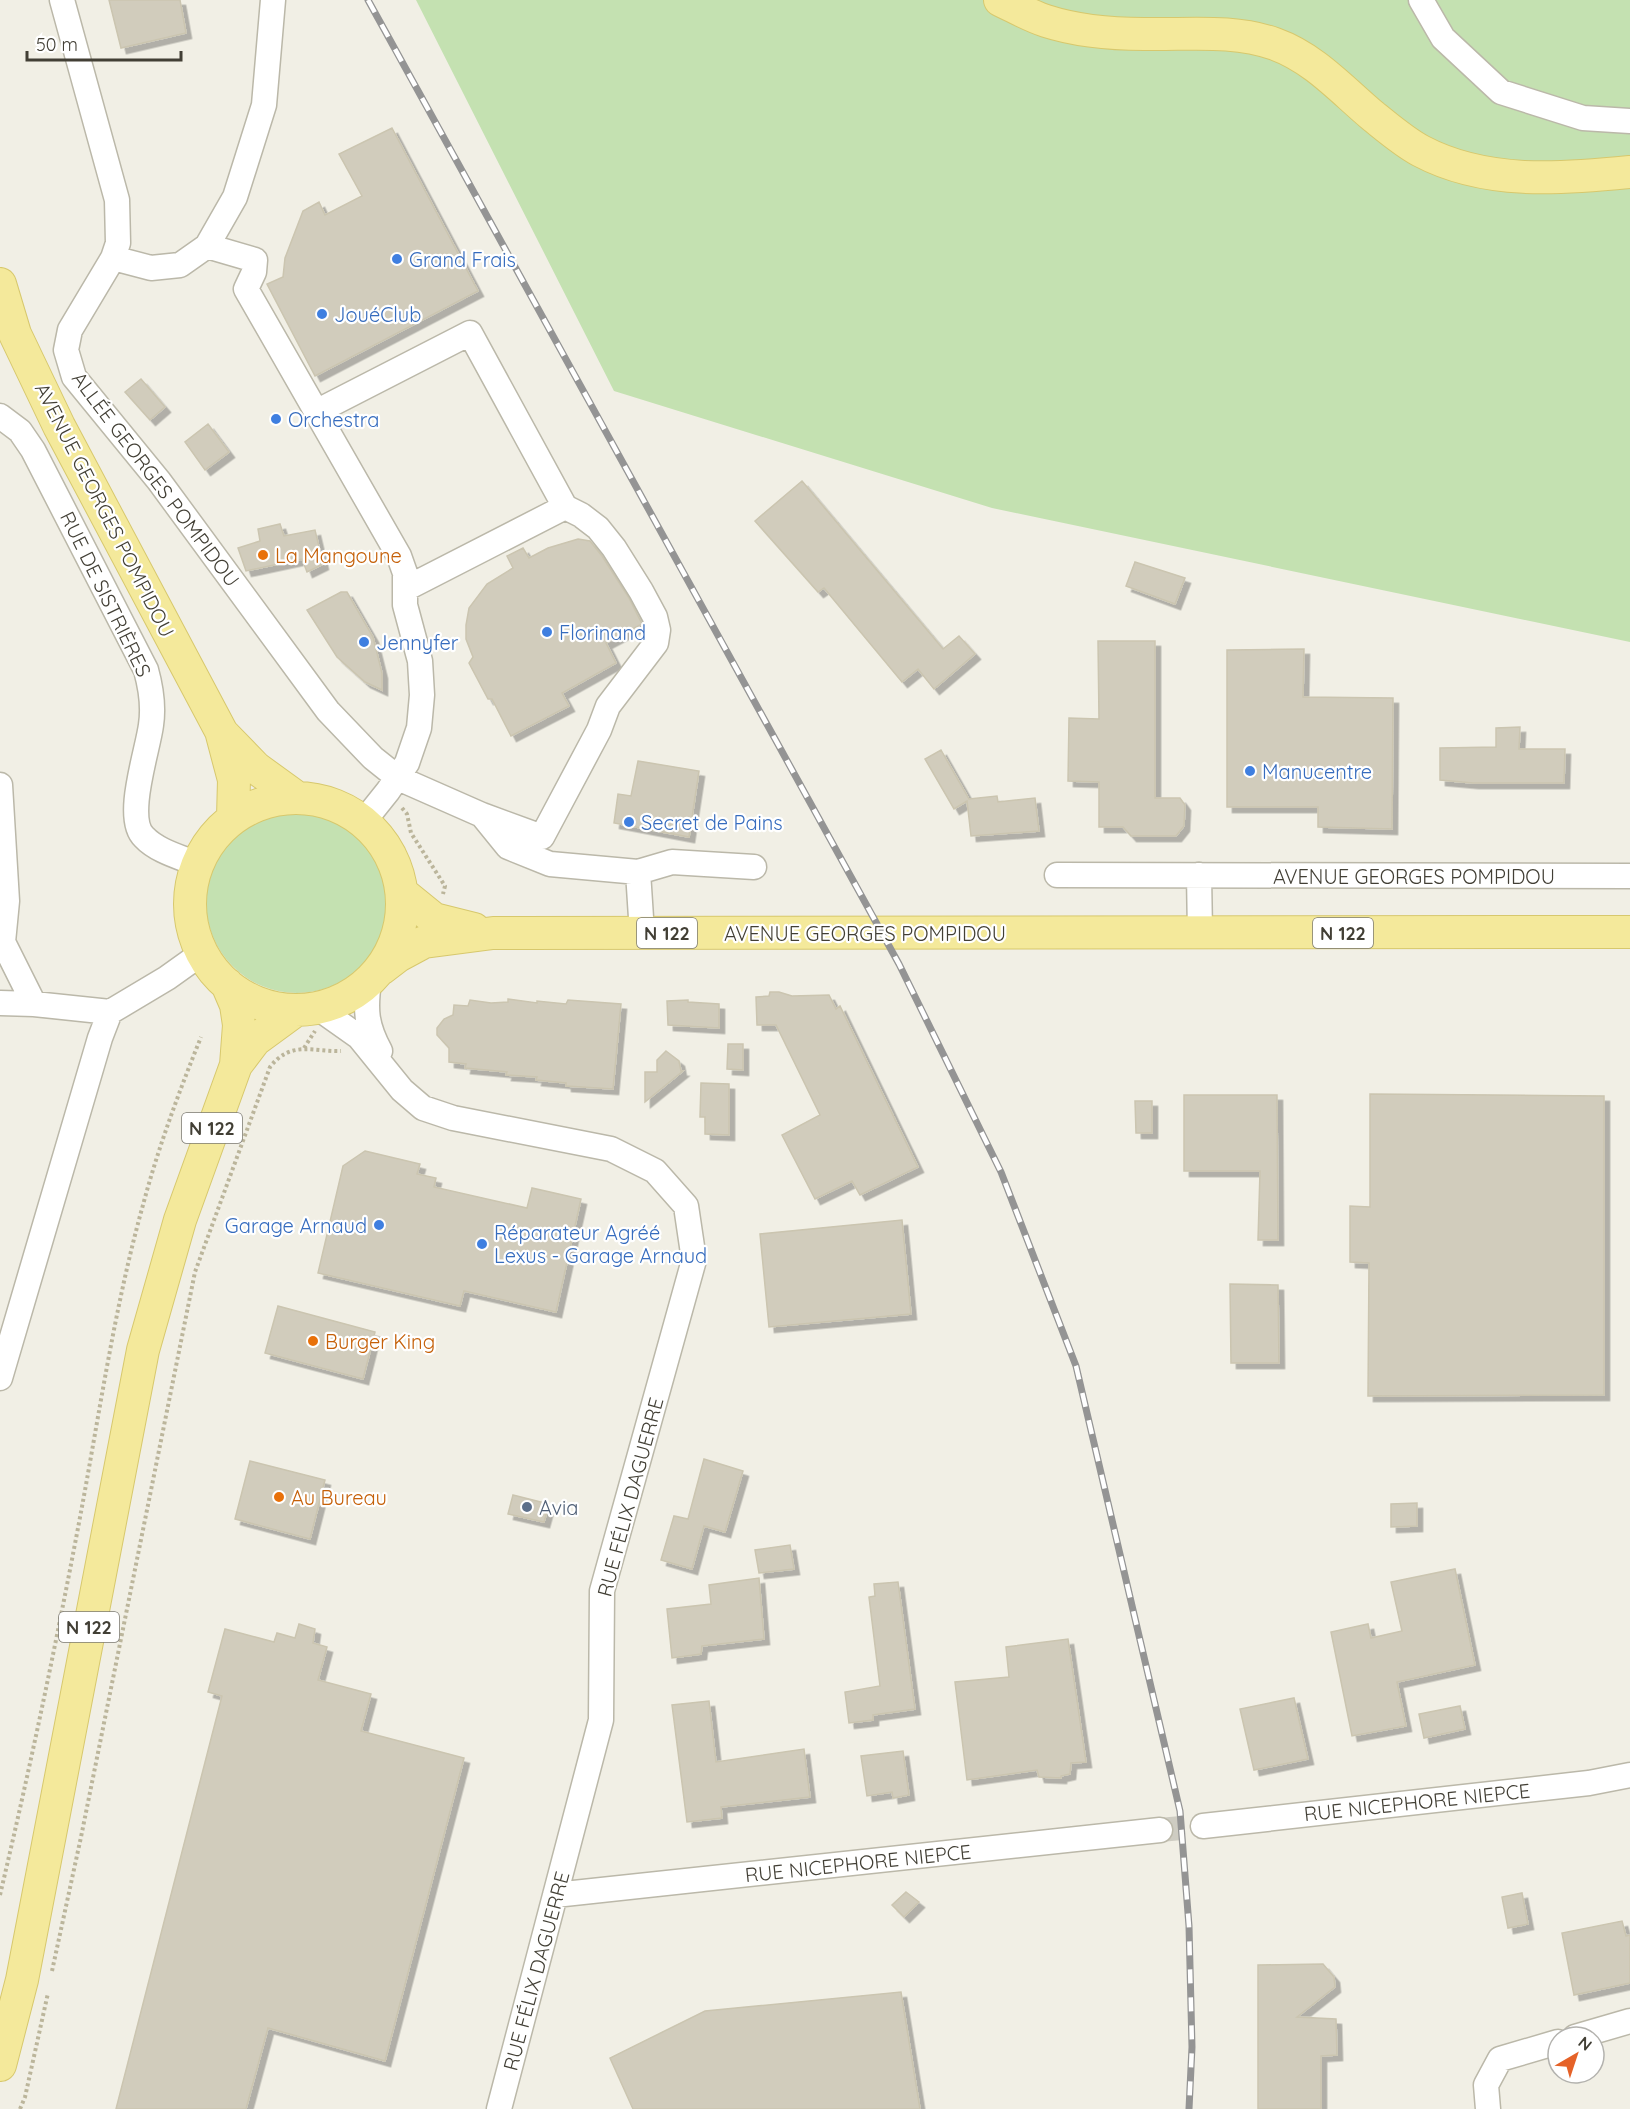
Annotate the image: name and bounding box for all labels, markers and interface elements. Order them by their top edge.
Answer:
scale bar [27,24,182,62]
text: 50 m [36,33,78,56]
place label: Grand Frais [409,247,516,272]
marker: Grand Frais [390,252,404,266]
place label: JouéClub [334,302,421,327]
marker: JouéClub [315,307,329,321]
street label: ALLÉE GEORGES POMPIDOU [67,367,245,591]
street label: AVENUE GEORGES POMPIDOU [30,379,180,641]
place label: Orchestra [288,407,379,432]
marker: Orchestra [269,412,283,426]
street label: RUE DE SISTRIÈRES [55,507,157,681]
place label: La Mangoune [275,543,402,568]
marker: La Mangoune [256,548,270,562]
place label: Florinand [559,620,646,645]
marker: Florinand [540,625,554,639]
place label: Jennyfer [376,630,459,655]
marker: Jennyfer [357,635,371,649]
place label: Manucentre [1262,759,1372,784]
marker: Manucentre [1243,764,1257,778]
place label: Secret de Pains [641,810,783,835]
marker: Secret de Pains [622,815,636,829]
street label: AVENUE GEORGES POMPIDOU [1273,864,1555,889]
road number: N 122 [637,918,697,948]
road number: N 122 [1313,918,1373,948]
street label: AVENUE GEORGES POMPIDOU [724,921,1006,946]
road number: N 122 [182,1113,242,1143]
place label: Garage Arnaud [225,1213,367,1238]
marker: Garage Arnaud [372,1218,386,1232]
place label: Réparateur Agréé Lexus - Garage Arnaud [494,1220,707,1268]
marker: Réparateur Agréé Lexus - Garage Arnaud [475,1237,489,1251]
place label: Burger King [325,1329,435,1354]
marker: Burger King [306,1334,320,1348]
street label: RUE FÉLIX DAGUERRE [591,1395,669,1599]
place label: Au Bureau [291,1485,387,1510]
marker: Au Bureau [272,1490,286,1504]
place label: Avia [539,1495,578,1520]
marker: Avia [520,1500,534,1514]
road number: N 122 [59,1612,119,1642]
street label: RUE NICEPHORE NIEPCE [1303,1778,1531,1826]
street label: RUE NICEPHORE NIEPCE [744,1839,972,1887]
street label: RUE FÉLIX DAGUERRE [497,1869,575,2073]
north arrow [1546,2025,1606,2085]
text: N [1575,2032,1596,2055]

